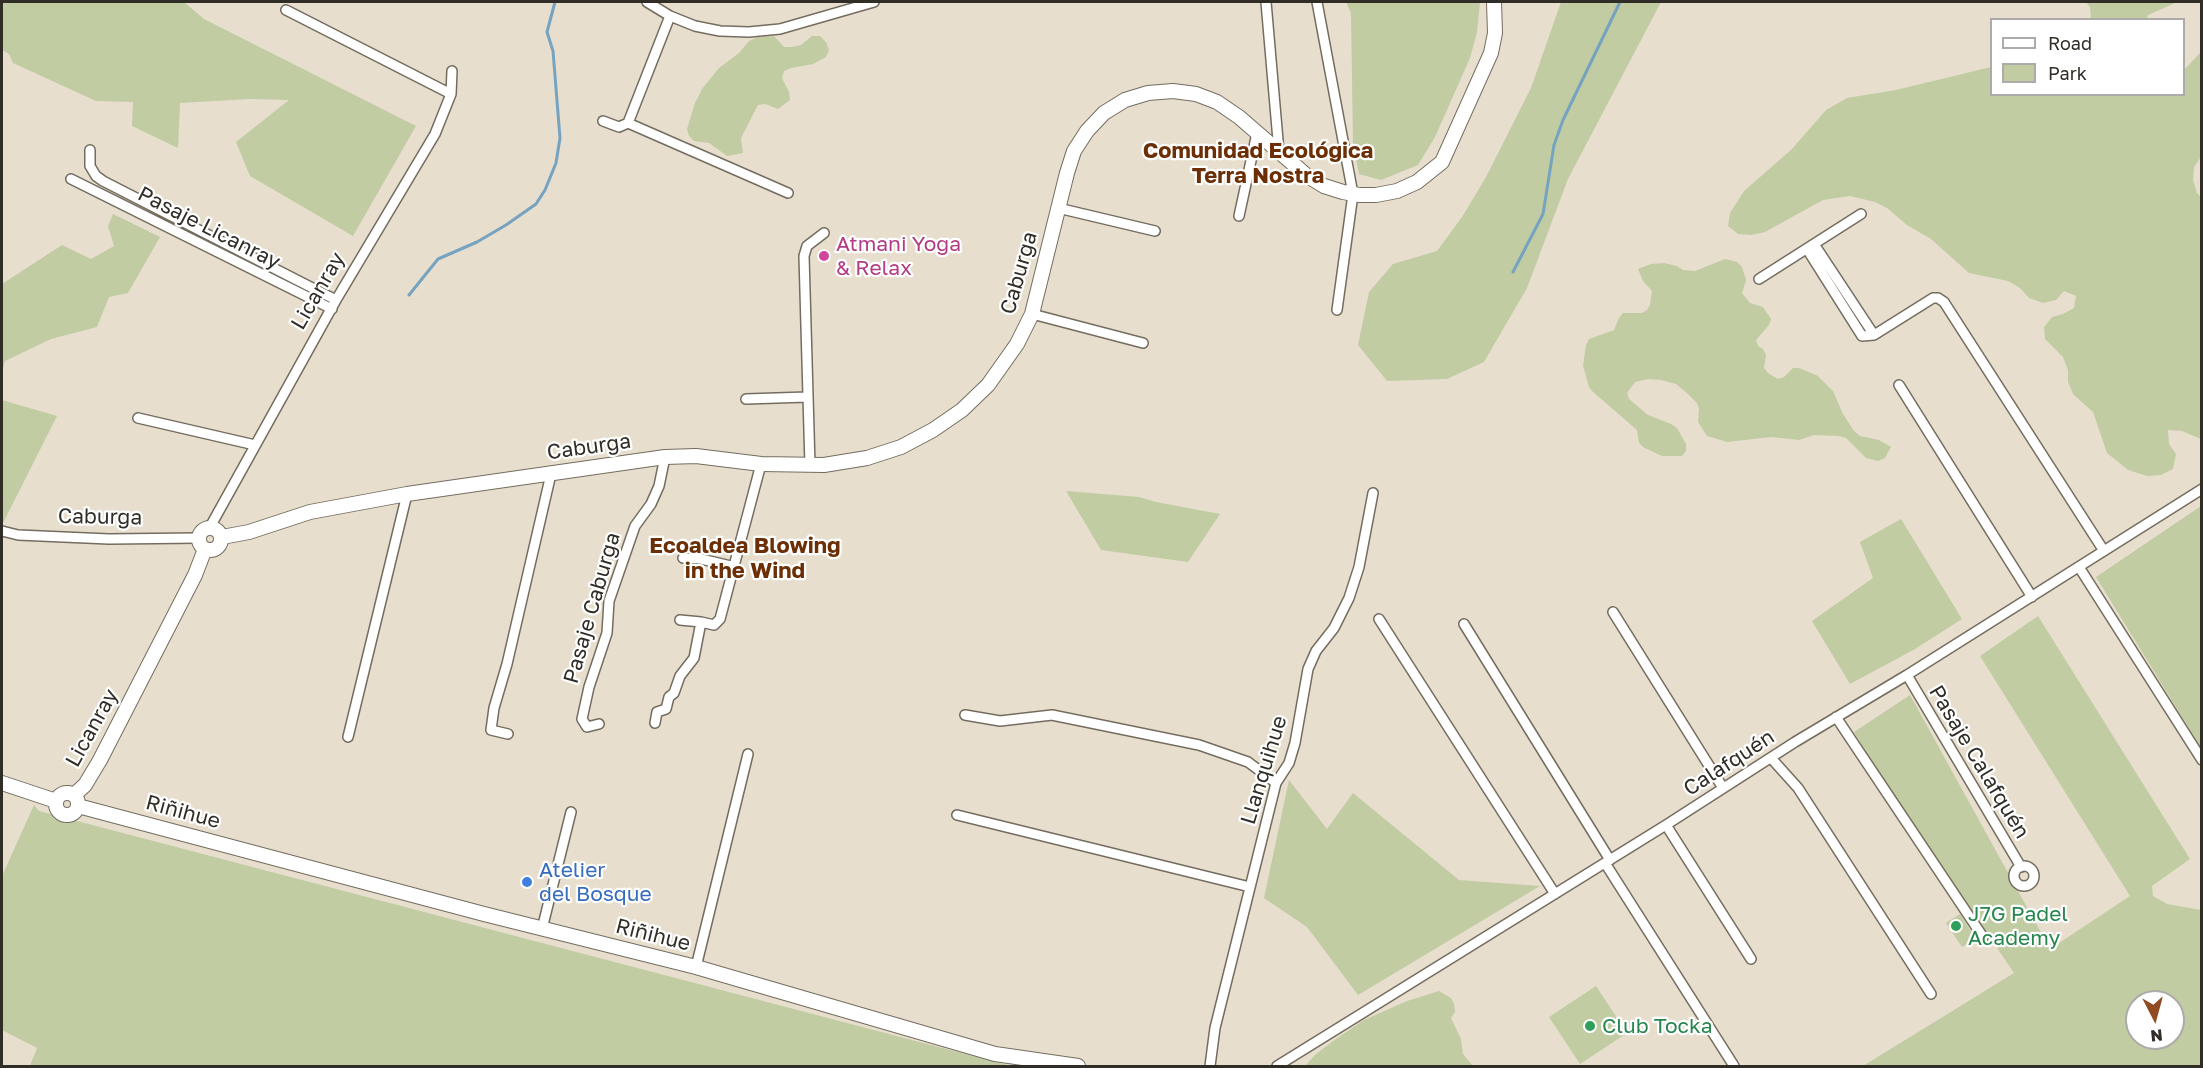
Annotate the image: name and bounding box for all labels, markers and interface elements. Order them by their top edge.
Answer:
legend [1990,18,2185,96]
text: Road [2048,32,2092,54]
text: Park [2048,62,2087,84]
district label: Comunidad Ecológica Terra Nostra [1143,138,1373,190]
street label: Pasaje Licanray [134,181,284,275]
street label: Caburga [995,229,1043,317]
place label: Atmani Yoga & Relax [836,231,961,281]
street label: Licanray [286,248,350,334]
marker: Atmani Yoga & Relax [817,249,831,263]
street label: Caburga [545,429,633,465]
street label: Caburga [58,504,142,530]
street label: Pasaje Caburga [558,530,626,686]
district label: Ecoaldea Blowing in the Wind [649,533,841,584]
street label: Pasaje Calafquén [1923,681,2035,843]
street label: Licanray [60,685,124,771]
street label: Llanquihue [1236,713,1292,827]
street label: Calafquén [1679,724,1779,802]
street label: Riñihue [143,790,223,834]
place label: Atelier del Bosque [539,857,652,907]
marker: Atelier del Bosque [520,875,534,889]
place label: J7G Padel Academy [1968,901,2068,951]
street label: Riñihue [613,914,693,956]
marker: J7G Padel Academy [1949,919,1963,933]
north arrow [2125,990,2185,1050]
place label: Club Tocka [1602,1013,1713,1039]
marker: Club Tocka [1583,1019,1597,1033]
text: N [2150,1025,2164,1046]

